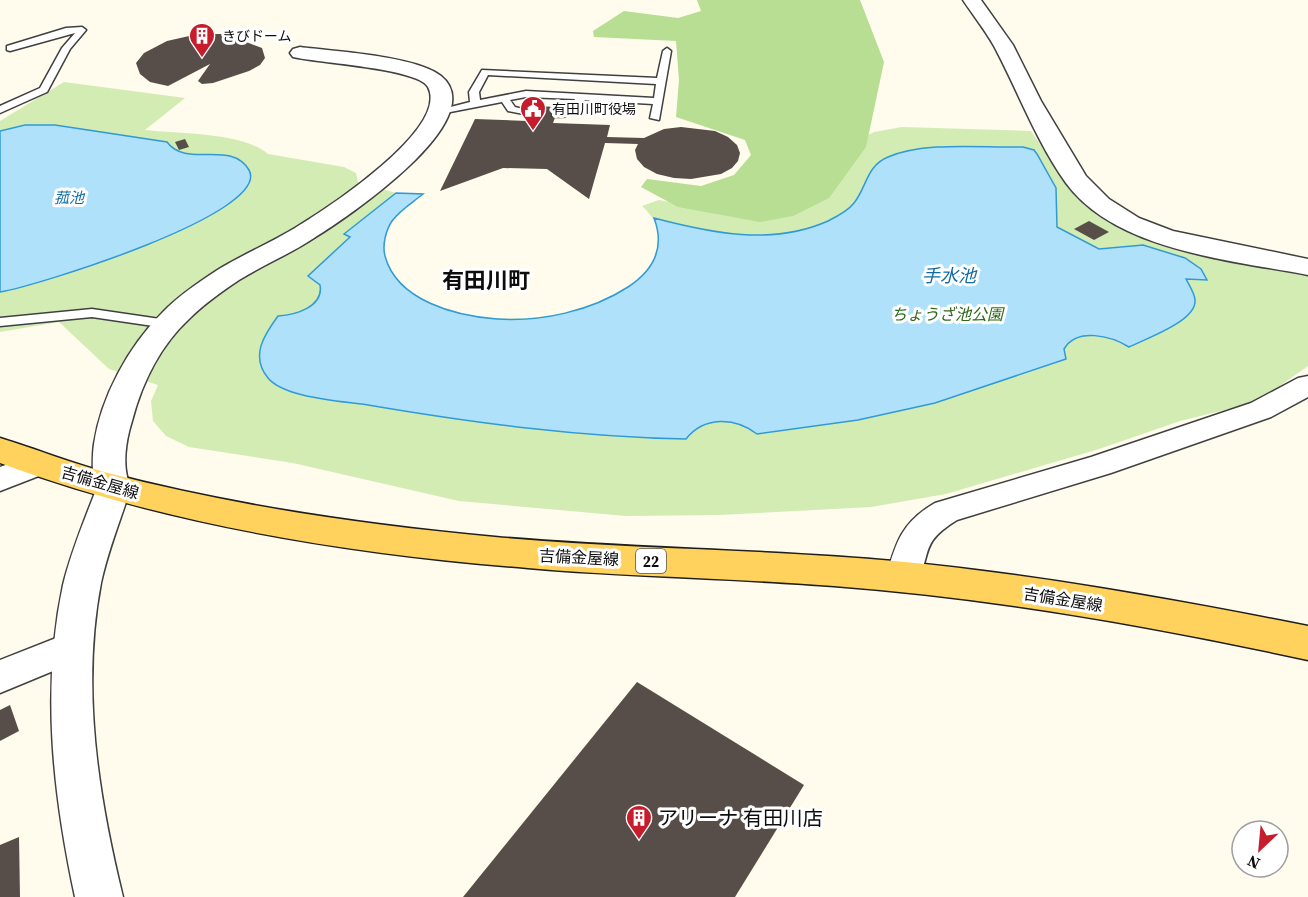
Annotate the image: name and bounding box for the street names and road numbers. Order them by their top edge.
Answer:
street label: 吉備金屋線 [59,460,141,504]
street label: 吉備金屋線 [538,544,620,570]
road number: 22 [636,549,666,573]
street label: 吉備金屋線 [1022,582,1104,616]

